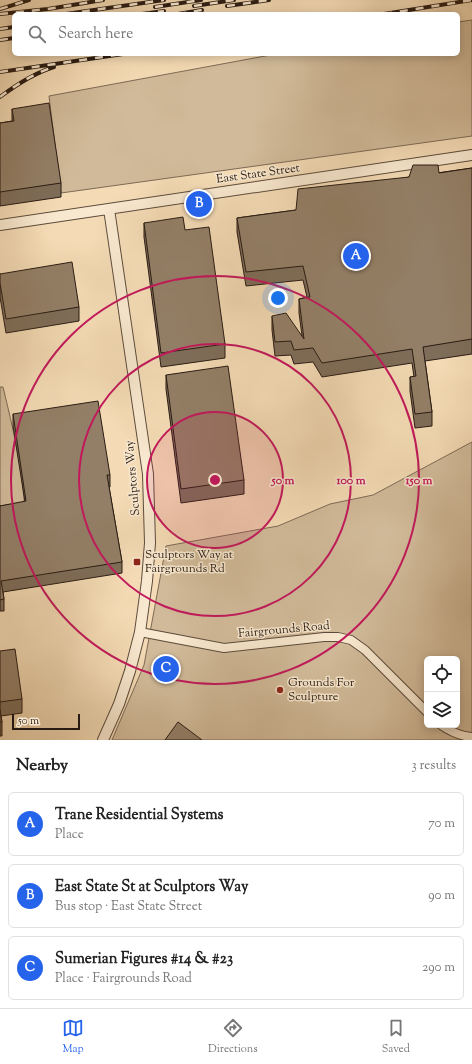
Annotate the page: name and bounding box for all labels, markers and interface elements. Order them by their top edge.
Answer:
search box [12,12,460,56]
icon: search [26,23,48,45]
text: Search here [58,24,133,45]
street label: East State Street [215,159,301,189]
pin: B [186,189,212,219]
pin: A [343,241,369,271]
your location [268,288,288,308]
street label: Sculptors Way [121,439,145,517]
text: 50 m [271,472,295,490]
text: 100 m [335,472,366,490]
text: 150 m [404,472,433,490]
centre of rings [208,473,222,487]
place label: Sculptors Way at Fairgrounds Rd [145,546,233,578]
marker: Sculptors Way at Fairgrounds Rd [132,557,142,567]
street label: Fairgrounds Road [238,617,331,643]
pin: C [153,654,179,684]
map controls [424,656,460,728]
button: locate [424,656,460,692]
place label: Grounds For Sculpture [288,674,355,706]
marker: Grounds For Sculpture [275,685,285,695]
button: layers [424,692,460,728]
scale bar [12,712,80,731]
text: 50 m [18,713,39,729]
text: Nearby [16,754,68,778]
text: 3 results [411,757,456,775]
text: Trane Residential Systems [55,805,224,826]
text: A [25,815,35,833]
text: 70 m [428,815,455,833]
text: Place [55,826,84,844]
text: East State St at Sculptors Way [55,877,248,898]
text: B [26,887,34,905]
text: 90 m [428,887,455,905]
text: Bus stop · East State Street [55,898,202,916]
text: Sumerian Figures #14 & #23 [55,949,233,970]
text: C [25,959,35,977]
text: 290 m [422,959,455,977]
text: Place · Fairgrounds Road [55,970,192,988]
tab: Map [62,1017,84,1057]
tab: Directions [208,1017,258,1057]
tab: Saved [382,1017,410,1057]

